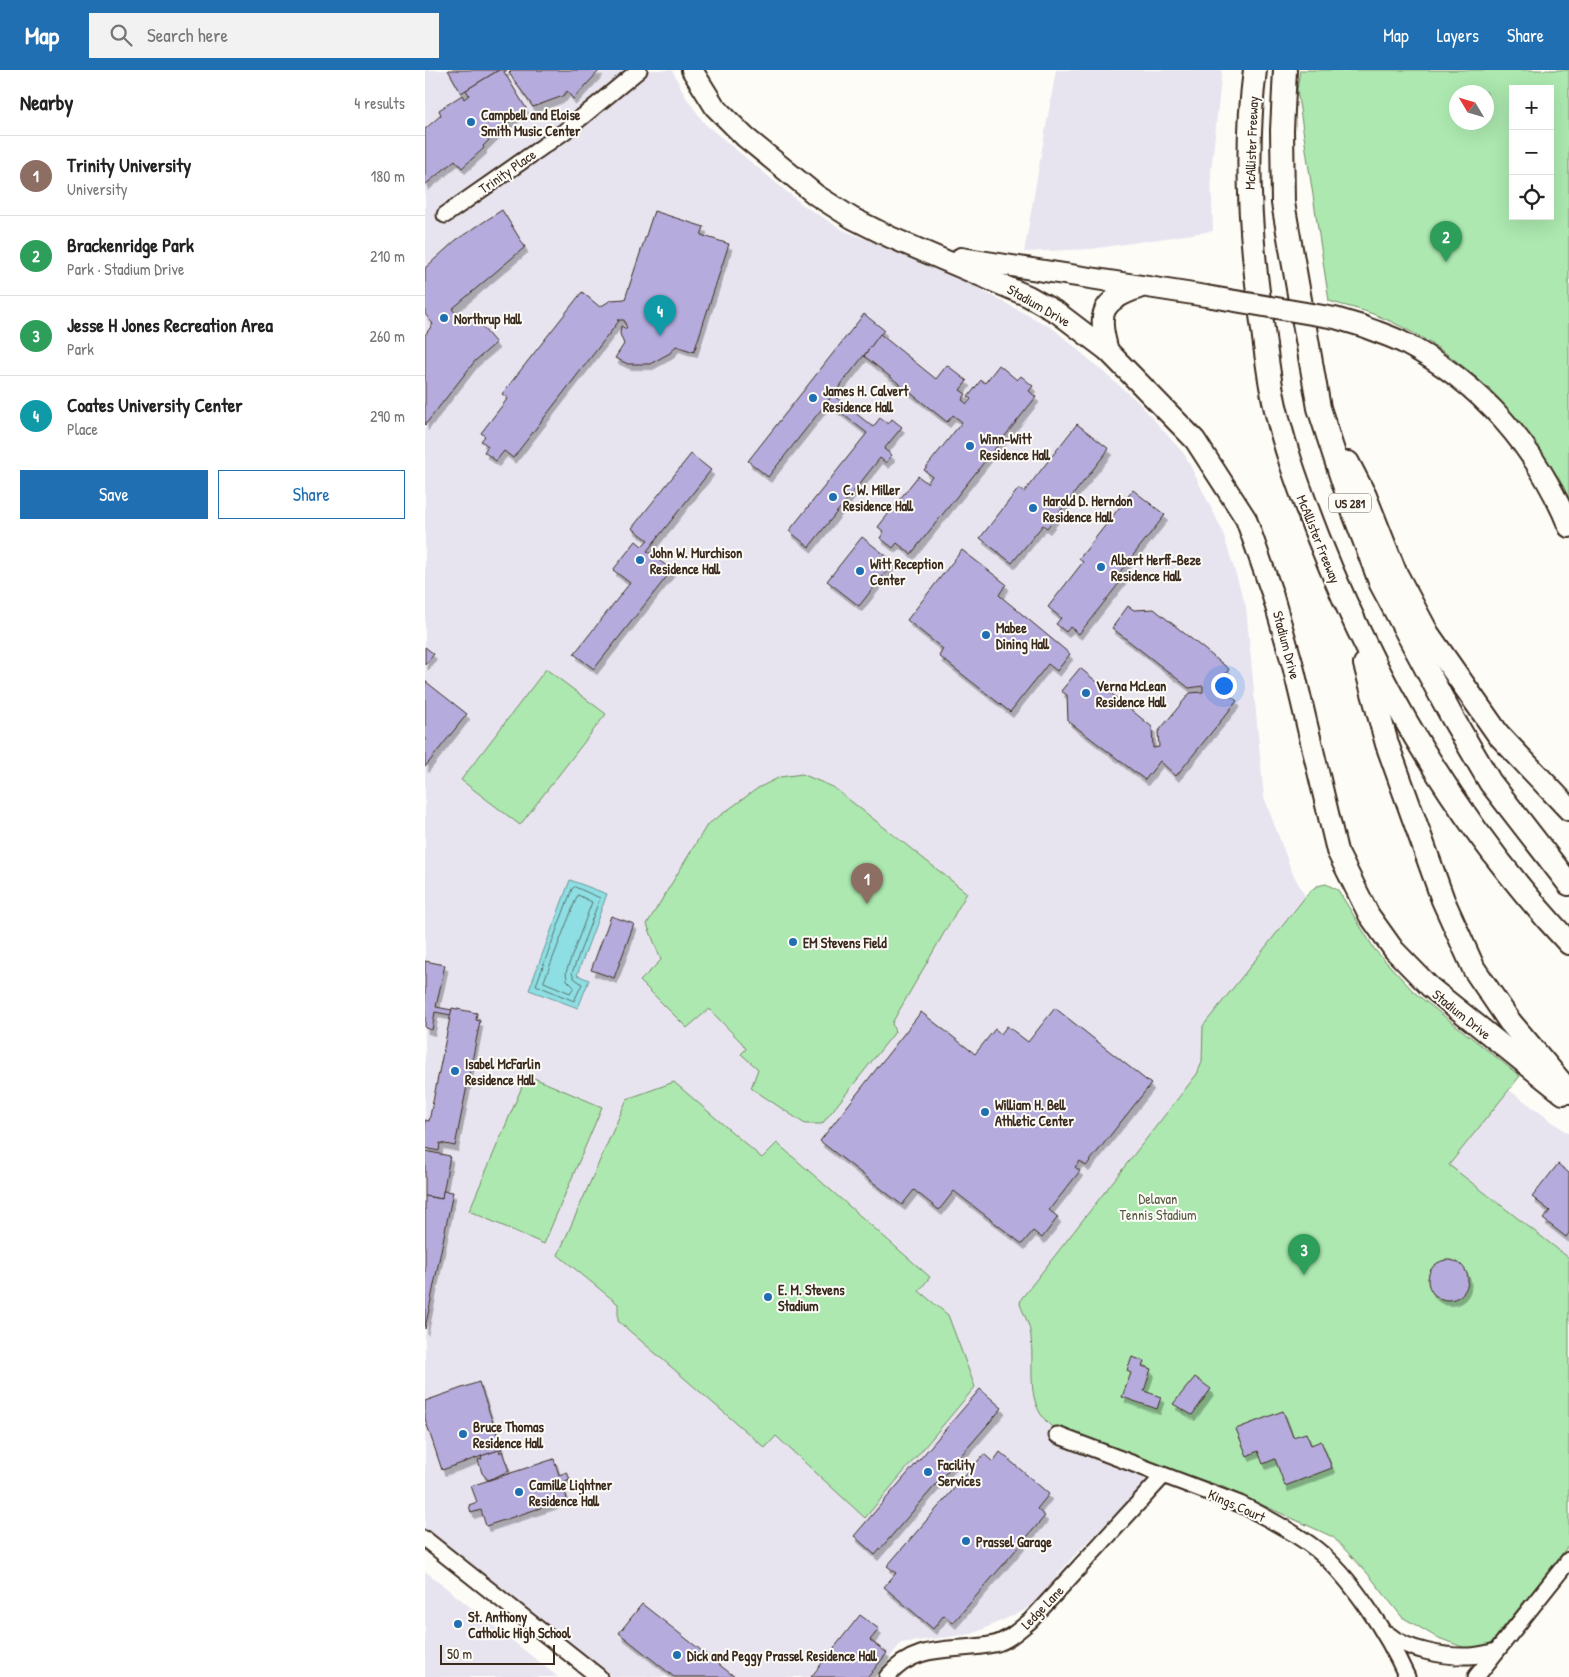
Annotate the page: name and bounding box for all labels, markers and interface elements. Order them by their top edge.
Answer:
search box [89,13,439,58]
text: Map [25,19,59,51]
icon: search [107,21,135,49]
text: Search here [147,22,228,48]
text: Map [1383,23,1409,48]
text: Layers [1437,23,1479,48]
text: Share [1507,23,1544,48]
north arrow [1449,85,1494,130]
map controls [1509,85,1554,220]
button: + [1509,85,1554,130]
text: Nearby [20,88,73,117]
text: 4 results [354,92,405,114]
street label: McAllister Freeway [1240,96,1263,190]
place label: Campbell and Eloise Smith Music Center [481,105,581,140]
marker: Campbell and Eloise Smith Music Center [465,116,477,128]
button: − [1509,130,1554,175]
street label: Trinity Place [475,144,540,198]
text: Trinity University [67,152,191,178]
text: 1 [33,165,39,187]
text: 180 m [371,165,405,187]
button: locate [1509,175,1554,220]
text: University [67,178,128,200]
pin: 2 [1430,221,1462,262]
text: Brackenridge Park [67,232,194,258]
text: 2 [32,245,40,267]
text: 210 m [370,245,405,267]
text: Park · Stadium Drive [67,258,184,280]
street label: Stadium Drive [1004,279,1074,331]
pin: 4 [644,295,676,336]
place label: Northrup Hall [454,309,522,330]
text: Jesse H Jones Recreation Area [67,312,273,338]
marker: Northrup Hall [438,312,450,324]
text: 3 [32,325,40,347]
text: 260 m [369,325,405,347]
text: Park [67,338,94,360]
place label: James H. Calvert Residence Hall [823,381,910,416]
text: Coates University Center [67,392,243,418]
marker: James H. Calvert Residence Hall [807,392,819,404]
text: 4 [33,405,39,427]
text: 290 m [370,405,405,427]
text: Place [67,418,98,440]
place label: Winn-Witt Residence Hall [980,429,1051,464]
marker: Winn-Witt Residence Hall [964,440,976,452]
button: Save [20,470,208,519]
button: Share [218,470,405,519]
place label: C. W. Miller Residence Hall [843,480,914,515]
marker: C. W. Miller Residence Hall [827,491,839,503]
place label: Harold D. Herndon Residence Hall [1043,491,1133,526]
street label: McAllister Freeway [1292,492,1345,587]
road number: US 281 [1329,493,1371,512]
marker: Harold D. Herndon Residence Hall [1027,502,1039,514]
place label: John W. Murchison Residence Hall [650,543,742,578]
place label: Albert Herff-Beze Residence Hall [1111,550,1202,585]
marker: John W. Murchison Residence Hall [634,554,646,566]
place label: Witt Reception Center [870,554,943,589]
marker: Albert Herff-Beze Residence Hall [1095,561,1107,573]
marker: Witt Reception Center [854,565,866,577]
street label: Stadium Drive [1269,609,1305,682]
place label: Mabee Dining Hall [996,618,1050,655]
marker: Mabee Dining Hall [980,629,992,641]
your location [1211,673,1237,699]
place label: Verna McLean Residence Hall [1096,676,1167,711]
marker: Verna McLean Residence Hall [1080,687,1092,699]
pin: 1 [851,863,883,904]
place label: EM Stevens Field [803,933,887,952]
marker: EM Stevens Field [787,936,799,948]
street label: Stadium Drive [1429,985,1496,1044]
place label: Isabel McFarlin Residence Hall [465,1054,541,1089]
marker: Isabel McFarlin Residence Hall [449,1065,461,1077]
place label: William H. Bell Athletic Center [995,1095,1074,1130]
marker: William H. Bell Athletic Center [979,1106,991,1118]
park label: Delavan Tennis Stadium [1120,1189,1196,1224]
pin: 3 [1288,1234,1320,1275]
place label: E. M. Stevens Stadium [778,1280,845,1315]
marker: E. M. Stevens Stadium [762,1291,774,1303]
place label: Bruce Thomas Residence Hall [473,1417,544,1452]
marker: Bruce Thomas Residence Hall [457,1428,469,1440]
place label: Facility Services [937,1455,981,1490]
marker: Facility Services [922,1466,934,1478]
place label: Camille Lightner Residence Hall [529,1475,613,1510]
street label: Kings Court [1205,1484,1269,1527]
marker: Camille Lightner Residence Hall [513,1486,525,1498]
place label: Prassel Garage [976,1532,1052,1553]
marker: Prassel Garage [960,1535,972,1547]
street label: Ledge Lane [1016,1581,1069,1634]
place label: St. Anthony Catholic High School [468,1607,571,1644]
marker: St. Anthony Catholic High School [452,1618,464,1630]
scale bar [440,1642,555,1665]
text: 50 m [447,1644,472,1663]
place label: Dick and Peggy Prassel Residence Hall [687,1646,878,1667]
marker: Dick and Peggy Prassel Residence Hall [671,1649,683,1661]

